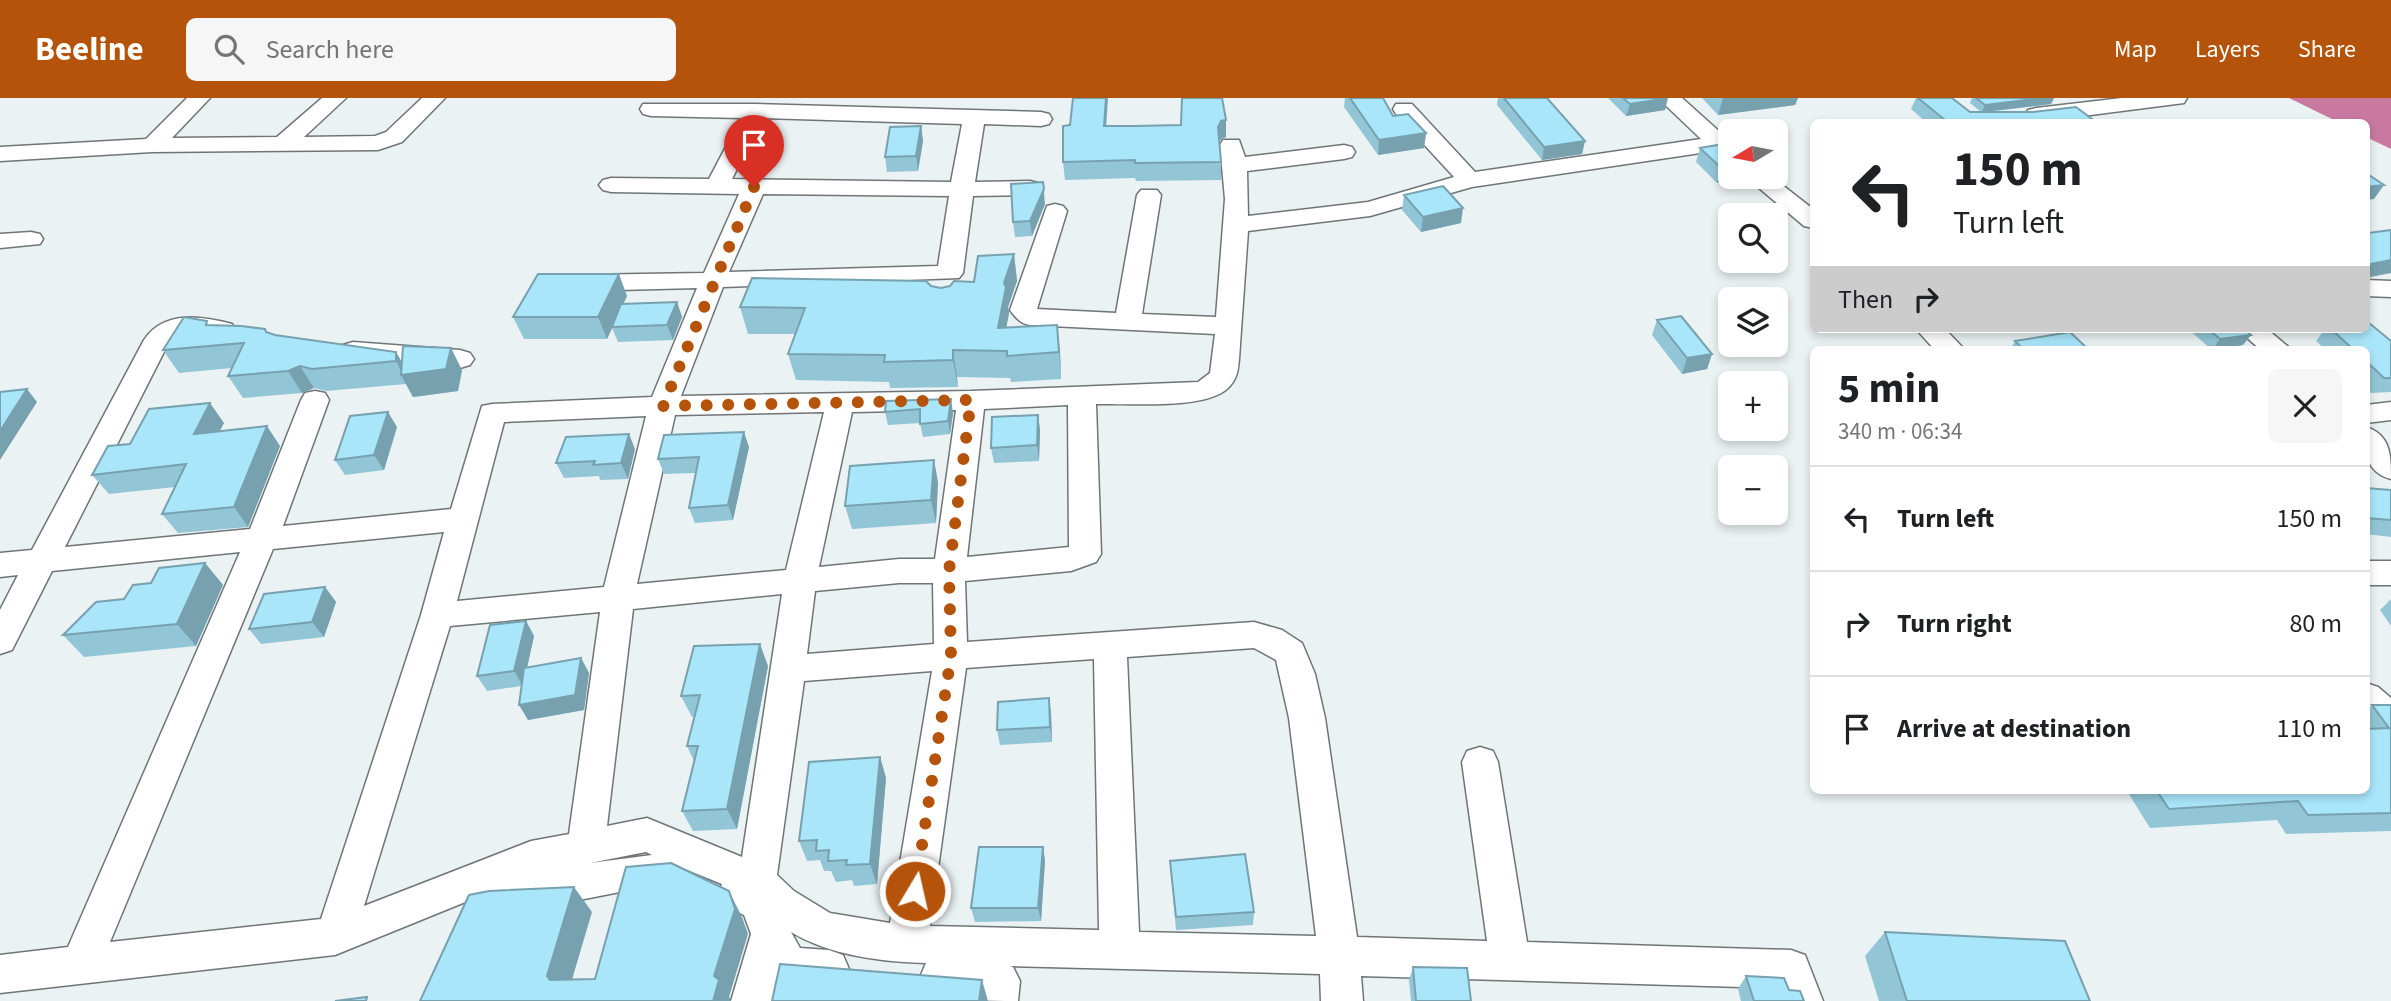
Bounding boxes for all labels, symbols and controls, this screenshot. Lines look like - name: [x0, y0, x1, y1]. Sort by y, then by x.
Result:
- search box: [186, 18, 676, 81]
- text: Beeline: [35, 26, 144, 73]
- icon: search: [210, 30, 248, 68]
- text: Search here: [266, 31, 394, 68]
- text: Map: [2114, 32, 2157, 67]
- text: Layers: [2195, 32, 2260, 67]
- text: Share: [2298, 32, 2356, 67]
- pin: [724, 115, 784, 187]
- north arrow: [1718, 119, 1788, 189]
- map controls: [1718, 119, 1788, 525]
- icon: arrive: [735, 126, 773, 164]
- text: 150 m: [1953, 135, 2082, 205]
- icon: left: [1838, 147, 1929, 238]
- text: Turn left: [1953, 200, 2064, 246]
- button: search: [1718, 203, 1788, 273]
- icon: right: [1907, 280, 1945, 318]
- text: Then: [1838, 281, 1893, 318]
- button: layers: [1718, 287, 1788, 357]
- text: 5 min: [1838, 359, 1940, 419]
- button: close: [2268, 369, 2342, 443]
- button: +: [1718, 371, 1788, 441]
- text: 340 m · 06:34: [1838, 415, 1962, 448]
- button: −: [1718, 455, 1788, 525]
- icon: left: [1838, 500, 1876, 538]
- text: Turn left: [1897, 500, 1994, 537]
- text: 150 m: [2276, 500, 2342, 537]
- icon: right: [1838, 605, 1876, 643]
- text: Turn right: [1897, 605, 2012, 642]
- text: 80 m: [2289, 605, 2342, 642]
- icon: arrive: [1838, 710, 1876, 748]
- text: Arrive at destination: [1897, 710, 2131, 747]
- text: 110 m: [2276, 710, 2342, 747]
- position arrow: [878, 854, 952, 928]

